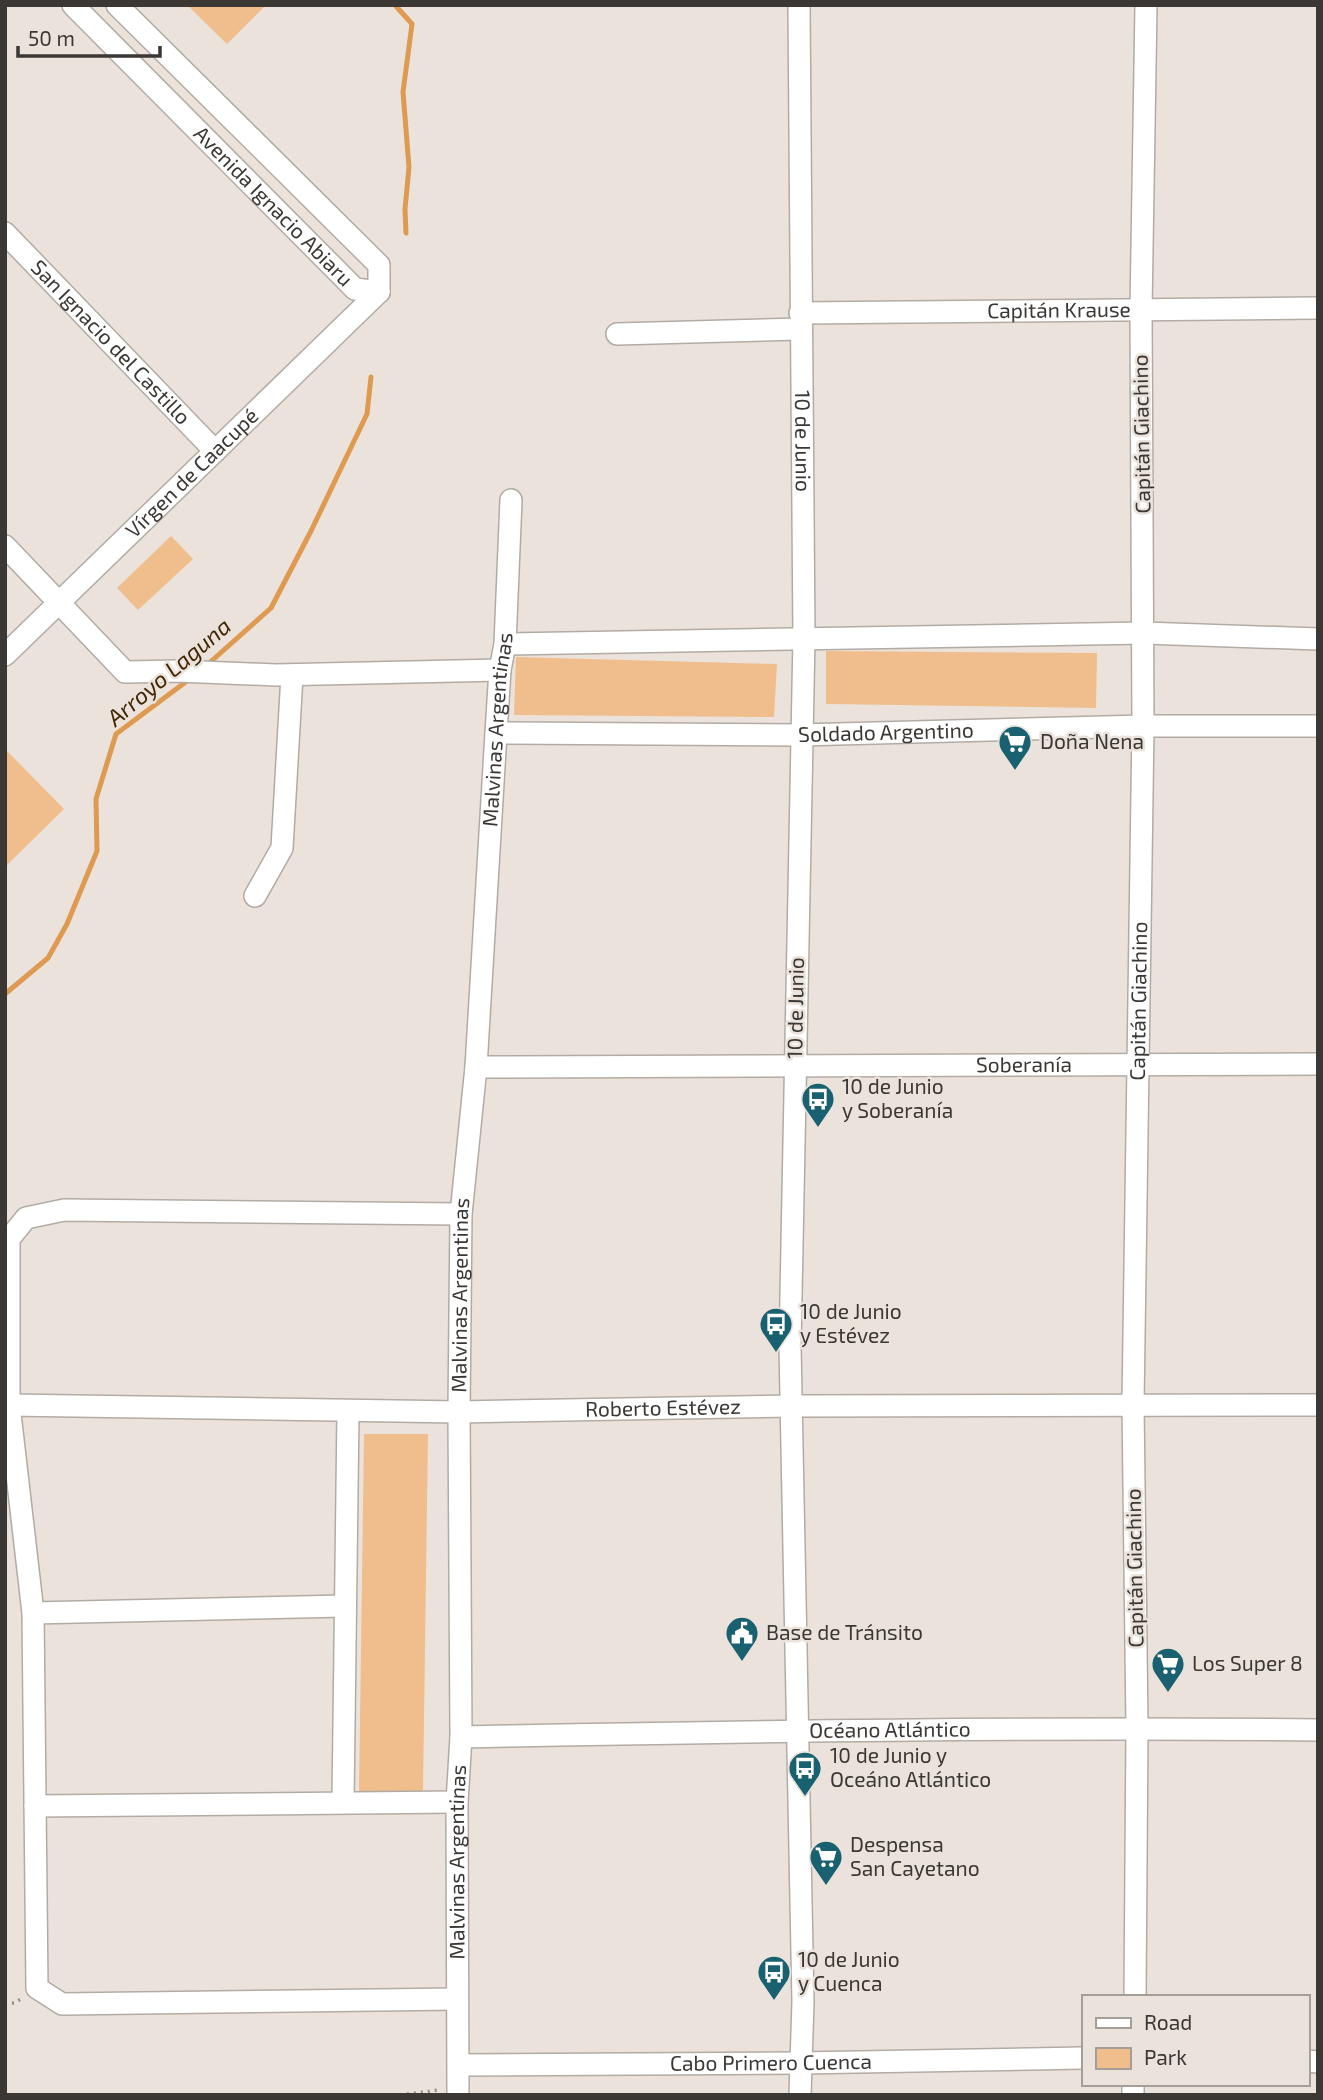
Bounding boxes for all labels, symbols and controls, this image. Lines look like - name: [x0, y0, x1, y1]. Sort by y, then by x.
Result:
- scale bar: [18, 14, 159, 58]
- text: 50 m: [28, 25, 75, 50]
- street label: Avenida Ignacio Abiaru: [189, 120, 359, 291]
- street label: San Ignacio del Castillo: [27, 254, 196, 429]
- street label: Capitán Krause: [987, 296, 1131, 322]
- street label: Capitán Giachino: [1127, 354, 1154, 514]
- street label: 10 de Junio: [791, 390, 817, 492]
- street label: Vírgen de Caacupé: [120, 402, 263, 542]
- water label: Arroyo Laguna: [100, 611, 236, 732]
- street label: Malvinas Argentinas: [476, 632, 516, 827]
- street label: Soldado Argentino: [798, 716, 974, 746]
- supermarket icon: Doña Nena: [996, 723, 1034, 772]
- place label: Doña Nena: [1040, 728, 1144, 753]
- street label: Capitán Giachino: [1124, 921, 1151, 1081]
- street label: 10 de Junio: [781, 957, 808, 1059]
- street label: Soberanía: [976, 1051, 1072, 1076]
- place label: 10 de Junio y Soberanía: [842, 1073, 953, 1122]
- bus stop icon: 10 de Junio y Soberanía: [799, 1080, 837, 1129]
- street label: Malvinas Argentinas: [445, 1196, 474, 1393]
- place label: 10 de Junio y Estévez: [800, 1298, 902, 1347]
- bus stop icon: 10 de Junio y Estévez: [757, 1305, 795, 1354]
- street label: Roberto Estévez: [585, 1393, 741, 1421]
- street label: Capitán Giachino: [1120, 1488, 1147, 1648]
- public building icon: Base de Tránsito: [723, 1614, 761, 1663]
- place label: Base de Tránsito: [766, 1619, 923, 1644]
- supermarket icon: Los Super 8: [1149, 1645, 1187, 1694]
- place label: Los Super 8: [1192, 1650, 1303, 1675]
- street label: Océano Atlántico: [809, 1715, 971, 1742]
- place label: 10 de Junio y Oceáno Atlántico: [830, 1742, 991, 1791]
- bus stop icon: 10 de Junio y Oceáno Atlántico: [786, 1749, 824, 1798]
- street label: Malvinas Argentinas: [443, 1764, 470, 1959]
- place label: Despensa San Cayetano: [850, 1831, 980, 1880]
- supermarket icon: Despensa San Cayetano: [807, 1838, 845, 1887]
- place label: 10 de Junio y Cuenca: [798, 1946, 900, 1995]
- bus stop icon: 10 de Junio y Cuenca: [755, 1953, 793, 2002]
- legend: [1082, 1995, 1309, 2086]
- text: Road: [1144, 2009, 1192, 2034]
- text: Park: [1144, 2044, 1187, 2069]
- street label: Cabo Primero Cuenca: [670, 2048, 872, 2075]

